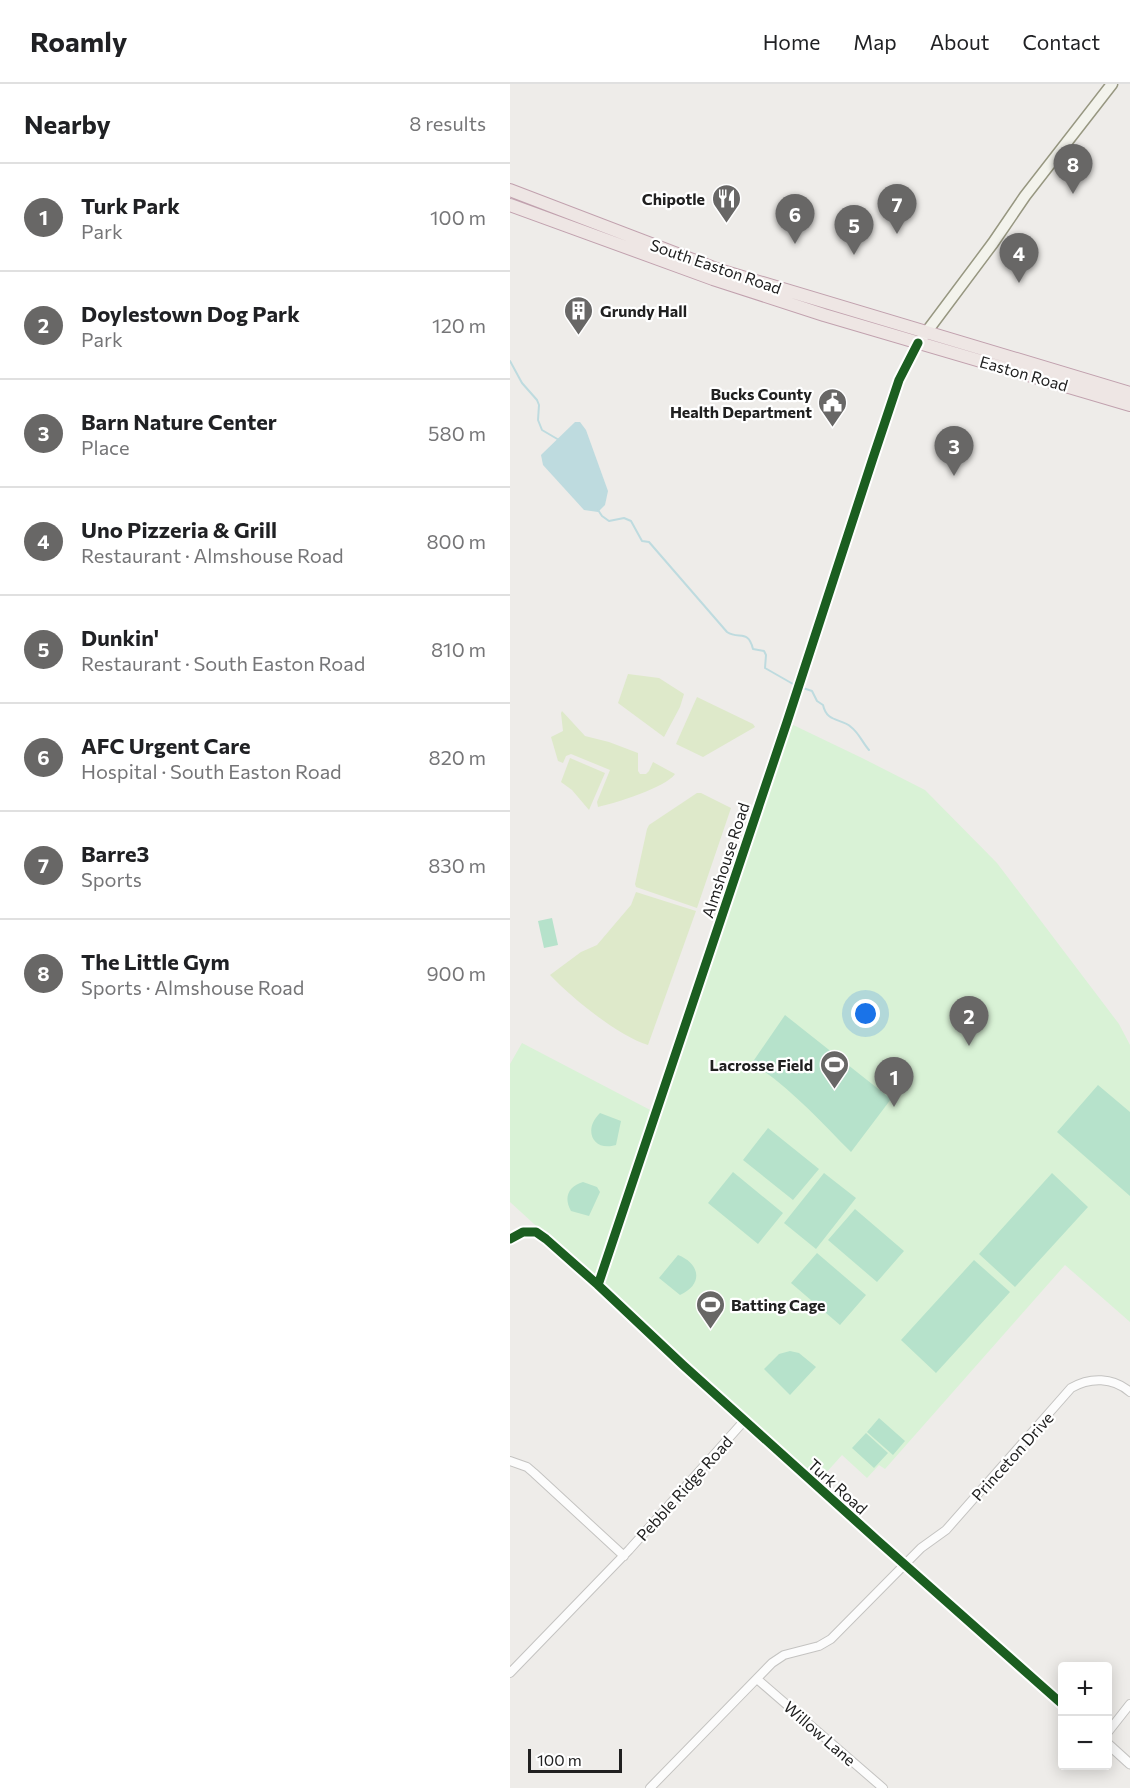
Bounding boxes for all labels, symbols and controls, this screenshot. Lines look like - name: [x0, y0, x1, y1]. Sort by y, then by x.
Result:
- text: Roamly: [30, 24, 127, 58]
- text: Home: [763, 29, 820, 54]
- text: Map: [853, 29, 897, 54]
- text: About: [930, 29, 989, 54]
- text: Contact: [1022, 29, 1100, 54]
- text: Nearby: [24, 108, 111, 139]
- text: 8 results: [409, 111, 486, 135]
- pin: 8: [1054, 144, 1092, 194]
- restaurant icon: Chipotle: [710, 182, 742, 224]
- pin: 7: [878, 184, 916, 234]
- place label: Chipotle: [642, 189, 705, 208]
- text: Turk Park: [81, 192, 180, 219]
- pin: 6: [776, 194, 814, 244]
- text: 1: [39, 205, 48, 229]
- text: 100 m: [430, 205, 486, 229]
- pin: 5: [834, 206, 874, 255]
- text: Park: [81, 219, 123, 243]
- pin: 4: [1000, 234, 1038, 283]
- street label: South Easton Road: [648, 235, 784, 297]
- building icon: Grundy Hall: [563, 294, 595, 336]
- text: Doylestown Dog Park: [81, 300, 300, 327]
- place label: Grundy Hall: [600, 301, 687, 320]
- text: 2: [38, 313, 49, 337]
- text: 120 m: [432, 313, 486, 337]
- text: Park: [81, 327, 123, 351]
- street label: Easton Road: [978, 351, 1070, 395]
- place label: Bucks County Health Department: [670, 384, 812, 421]
- public building icon: Bucks County Health Department: [817, 386, 849, 428]
- text: Barn Nature Center: [81, 408, 277, 435]
- text: 3: [38, 421, 49, 445]
- text: 580 m: [428, 421, 486, 445]
- pin: 3: [934, 426, 974, 476]
- text: Place: [81, 435, 130, 459]
- text: Uno Pizzeria & Grill: [81, 516, 277, 543]
- text: 4: [37, 529, 50, 553]
- text: 800 m: [426, 529, 486, 553]
- text: Restaurant · Almshouse Road: [81, 543, 344, 567]
- text: Dunkin': [81, 624, 159, 651]
- text: 5: [38, 637, 49, 661]
- text: 810 m: [431, 637, 486, 661]
- text: Restaurant · South Easton Road: [81, 651, 365, 675]
- text: AFC Urgent Care: [81, 732, 251, 759]
- text: 6: [37, 745, 50, 769]
- text: 820 m: [429, 745, 486, 769]
- text: Hospital · South Easton Road: [81, 759, 342, 783]
- street label: Almshouse Road: [697, 800, 753, 920]
- text: Barre3: [81, 840, 149, 867]
- text: 7: [38, 853, 49, 877]
- text: 830 m: [428, 853, 486, 877]
- text: Sports: [81, 867, 142, 891]
- text: The Little Gym: [81, 948, 230, 975]
- text: 8: [37, 961, 50, 985]
- text: 900 m: [426, 961, 486, 985]
- text: Sports · Almshouse Road: [81, 975, 304, 999]
- pin: 2: [950, 996, 988, 1046]
- your location: [851, 999, 880, 1028]
- sports icon: Lacrosse Field: [818, 1048, 850, 1090]
- place label: Lacrosse Field: [710, 1055, 813, 1074]
- pin: 1: [874, 1058, 914, 1107]
- sports icon: Batting Cage: [694, 1288, 726, 1330]
- place label: Batting Cage: [731, 1295, 826, 1314]
- street label: Princeton Drive: [967, 1408, 1057, 1504]
- street label: Pebble Ridge Road: [632, 1432, 736, 1544]
- street label: Turk Road: [804, 1454, 872, 1518]
- map controls: [1058, 1662, 1112, 1770]
- button: +: [1058, 1662, 1112, 1716]
- street label: Willow Lane: [780, 1697, 860, 1769]
- button: −: [1058, 1716, 1112, 1770]
- scale bar: [528, 1746, 622, 1774]
- text: 100 m: [537, 1750, 582, 1769]

